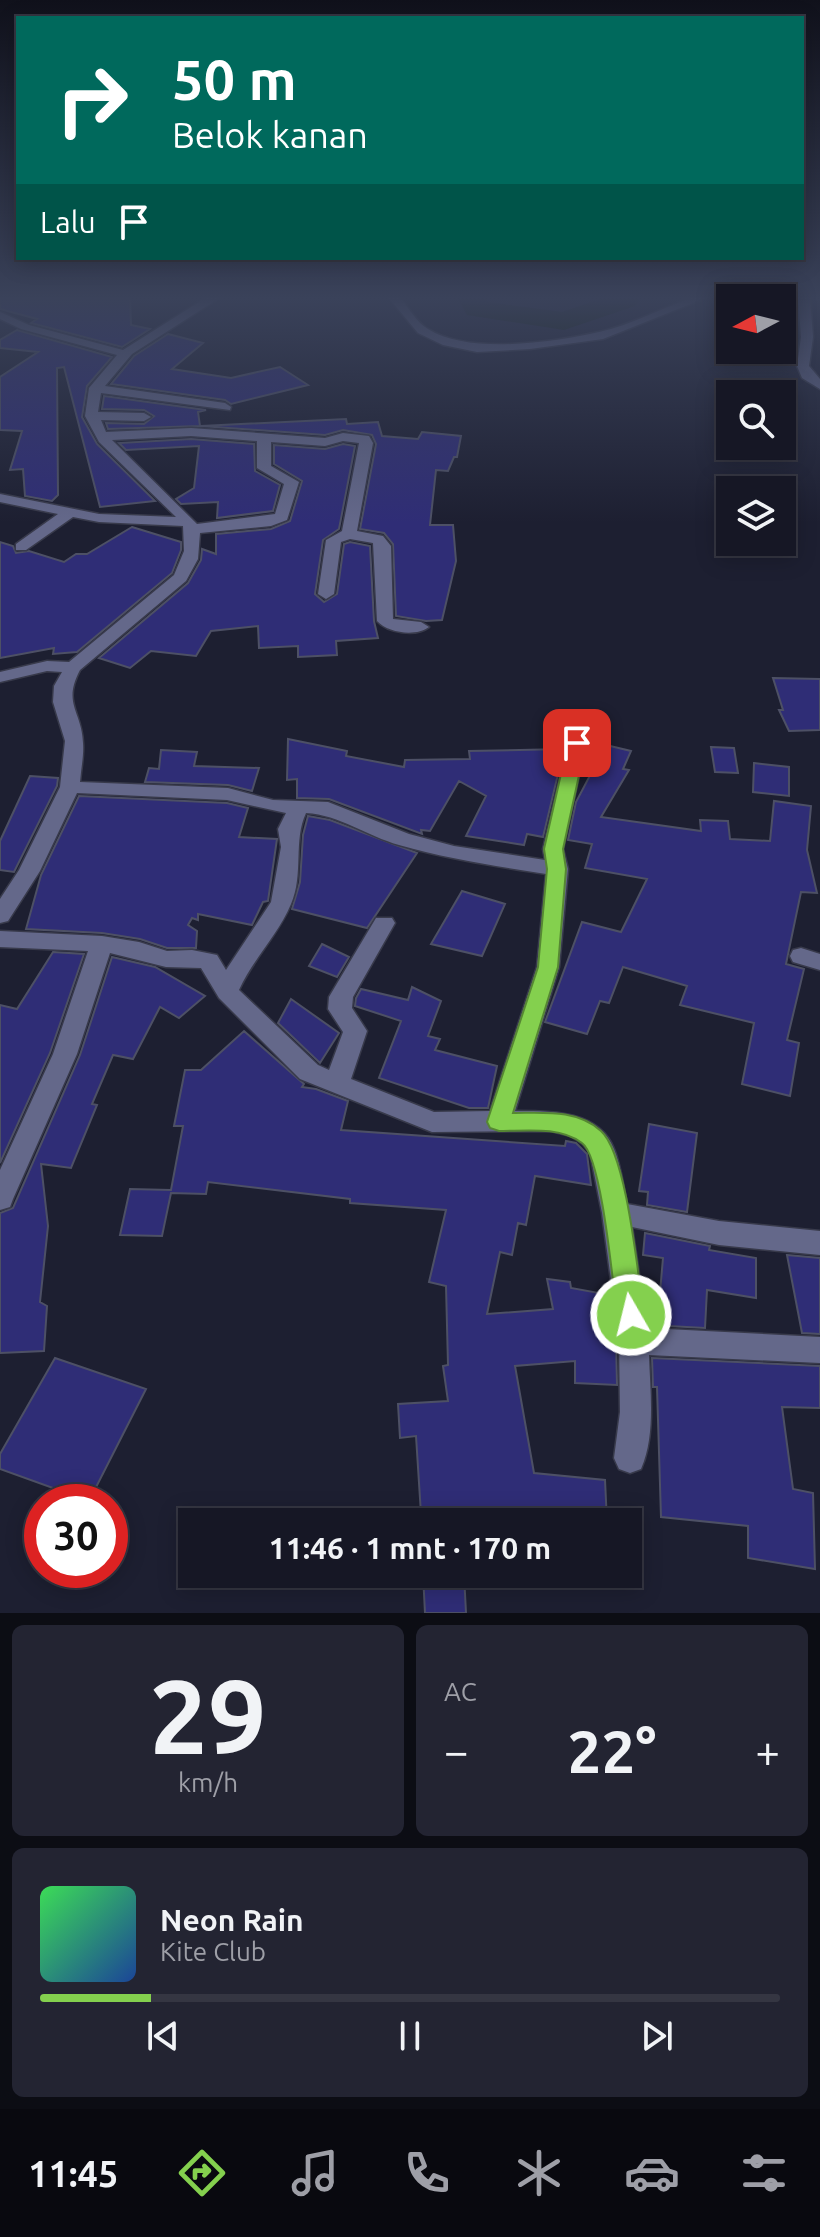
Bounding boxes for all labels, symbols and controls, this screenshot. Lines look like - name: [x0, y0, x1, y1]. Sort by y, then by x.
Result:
- icon: right: [40, 48, 144, 152]
- text: 50 m: [172, 48, 297, 111]
- text: Belok kanan: [172, 114, 368, 155]
- icon: arrive: [112, 200, 156, 244]
- text: Lalu: [40, 205, 96, 239]
- north arrow: [716, 284, 796, 364]
- map controls: [716, 284, 796, 556]
- button: search: [716, 380, 796, 460]
- button: layers: [716, 476, 796, 556]
- pin: [543, 709, 611, 777]
- icon: arrive: [555, 721, 599, 765]
- position arrow: [589, 1273, 673, 1357]
- speed limit sign: 30: [24, 1484, 128, 1588]
- text: 11:46 · 1 mnt · 170 m: [269, 1531, 551, 1565]
- text: 29: [149, 1657, 267, 1774]
- text: AC: [444, 1677, 477, 1706]
- text: 22°: [568, 1717, 656, 1784]
- text: −: [444, 1726, 469, 1775]
- text: +: [755, 1726, 780, 1775]
- text: km/h: [178, 1768, 238, 1797]
- text: Neon Rain: [160, 1903, 304, 1937]
- text: Kite Club: [160, 1937, 266, 1966]
- icon: previous: [141, 2014, 185, 2058]
- icon: pause: [388, 2014, 432, 2058]
- icon: next: [635, 2014, 679, 2058]
- icon: directions: [174, 2145, 230, 2201]
- icon: music: [287, 2145, 343, 2201]
- icon: phone: [399, 2145, 455, 2201]
- icon: climate: [511, 2145, 567, 2201]
- icon: car: [624, 2145, 680, 2201]
- icon: filters: [736, 2145, 792, 2201]
- text: 11:45: [28, 2153, 118, 2194]

